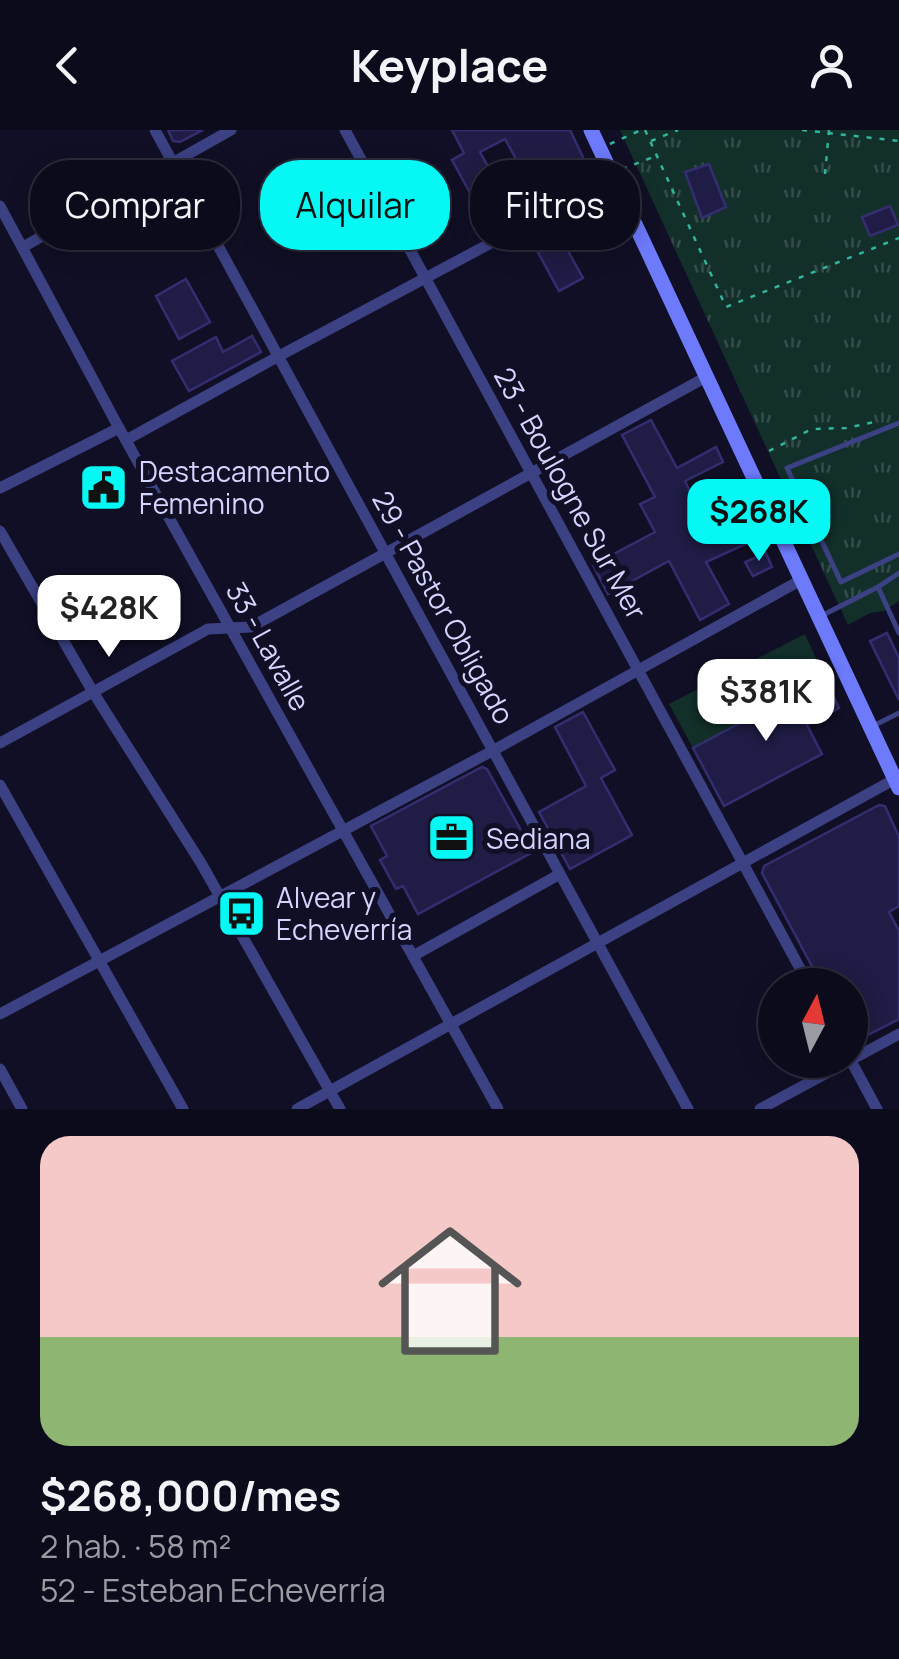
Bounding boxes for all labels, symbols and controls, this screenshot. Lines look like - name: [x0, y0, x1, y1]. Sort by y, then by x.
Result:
- text: Keyplace: [351, 34, 548, 96]
- icon: back: [40, 38, 95, 93]
- icon: person: [804, 38, 859, 93]
- chip: Comprar: [30, 160, 240, 250]
- chip: Alquilar: [260, 160, 450, 250]
- chip: Filtros: [470, 160, 640, 250]
- street label: 23 - Boulogne Sur Mer: [486, 360, 656, 626]
- place label: Destacamento Femenino: [139, 452, 330, 522]
- public building icon: Destacamento Femenino: [78, 461, 130, 513]
- pin: $268K: [689, 479, 829, 564]
- street label: 29 - Pastor Obligado: [364, 484, 524, 730]
- text: $268K: [709, 489, 809, 533]
- pin: $428K: [39, 575, 179, 660]
- street label: 33 - Lavalle: [218, 575, 320, 717]
- text: $428K: [60, 585, 158, 629]
- pin: $381K: [696, 659, 836, 744]
- text: $381K: [719, 669, 813, 713]
- office icon: Sediana: [425, 812, 477, 864]
- place label: Sediana: [486, 819, 591, 857]
- place label: Alvear y Echeverría: [276, 878, 412, 948]
- bus stop icon: Alvear y Echeverría: [215, 887, 267, 939]
- north arrow: [758, 968, 868, 1078]
- map controls: [758, 968, 868, 1078]
- icon: home: [360, 1201, 540, 1381]
- text: $268,000/mes: [40, 1466, 341, 1524]
- text: 2 hab. · 58 m²: [40, 1524, 231, 1568]
- text: 52 - Esteban Echeverría: [40, 1568, 386, 1612]

